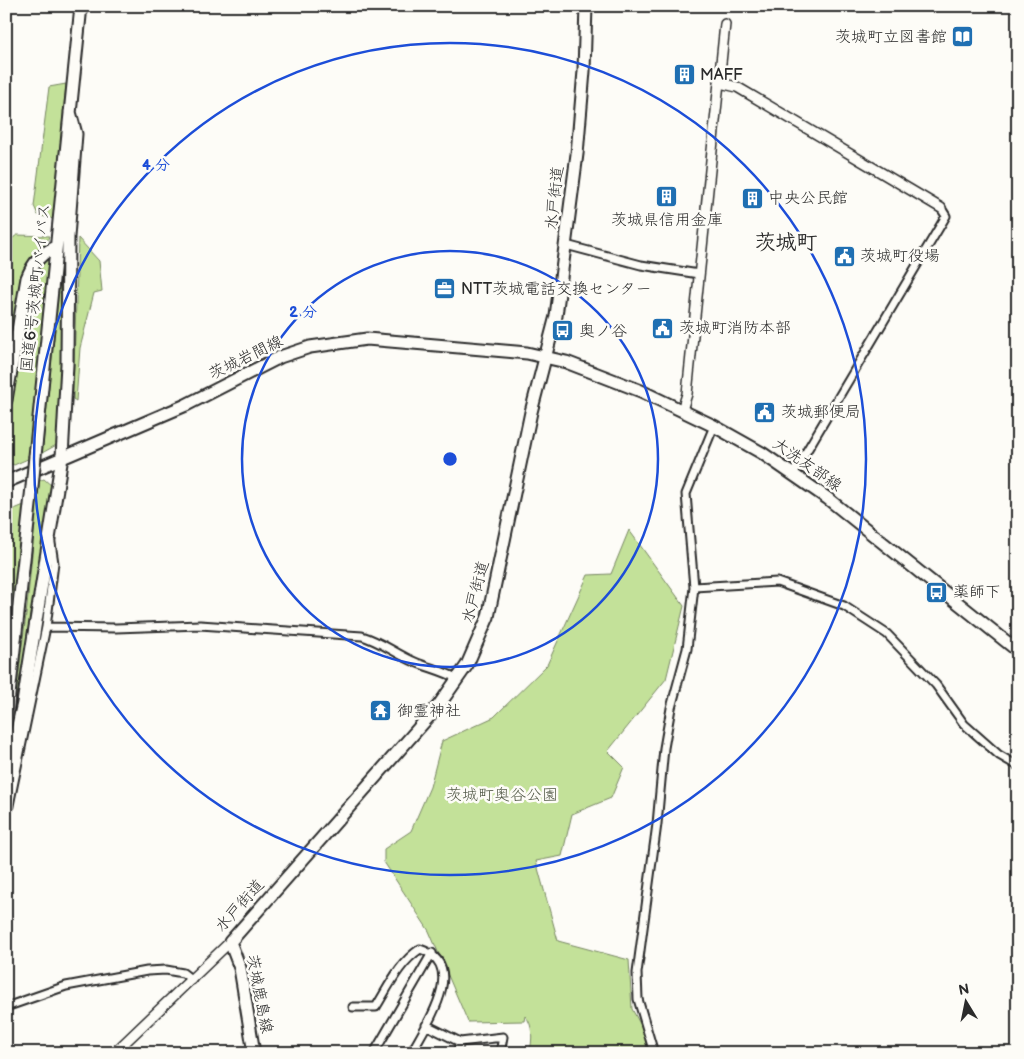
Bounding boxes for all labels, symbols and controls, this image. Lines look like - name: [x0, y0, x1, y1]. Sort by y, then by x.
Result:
- library icon: 茨城町立図書館: [951, 25, 975, 49]
- place label: 茨城町立図書館: [835, 28, 947, 47]
- building icon: MAFF: [672, 63, 696, 87]
- place label: MAFF: [700, 66, 743, 85]
- text: 4 分: [142, 156, 170, 175]
- street label: 水戸街道: [542, 165, 568, 231]
- building icon: 茨城県信用金庫: [655, 184, 679, 208]
- building icon: 中央公民館: [740, 186, 764, 210]
- place label: 中央公民館: [768, 189, 848, 208]
- street label: 国道6号茨城町バイパス: [18, 203, 54, 373]
- place label: 茨城県信用金庫: [611, 211, 723, 230]
- district label: 茨城町: [755, 230, 818, 255]
- public building icon: 茨城町役場: [832, 244, 856, 268]
- place label: 茨城町役場: [860, 247, 940, 266]
- office icon: NTT茨城電話交換センター: [433, 277, 457, 301]
- place label: NTT茨城電話交換センター: [461, 280, 652, 299]
- text: 2 分: [289, 303, 317, 322]
- public building icon: 茨城町消防本部: [651, 316, 675, 340]
- bus stop icon: 奥ノ谷: [551, 319, 575, 343]
- place label: 茨城町消防本部: [679, 319, 791, 338]
- place label: 奥ノ谷: [579, 322, 627, 341]
- street label: 茨城岩間線: [206, 332, 286, 384]
- public building icon: 茨城郵便局: [753, 400, 777, 424]
- place label: 茨城郵便局: [781, 403, 861, 422]
- street label: 大洗友部線: [769, 434, 845, 496]
- centre of rings: [441, 450, 459, 468]
- street label: 水戸街道: [459, 559, 493, 625]
- bus stop icon: 薬師下: [925, 580, 949, 604]
- place label: 薬師下: [953, 583, 1001, 602]
- temple icon: 御霊神社: [369, 699, 393, 723]
- place label: 御霊神社: [397, 702, 461, 721]
- park label: 茨城町奥谷公園: [446, 786, 558, 805]
- street label: 水戸街道: [212, 876, 268, 936]
- street label: 茨城鹿島線: [242, 953, 276, 1035]
- north arrow: [942, 976, 992, 1026]
- text: N: [957, 980, 970, 999]

